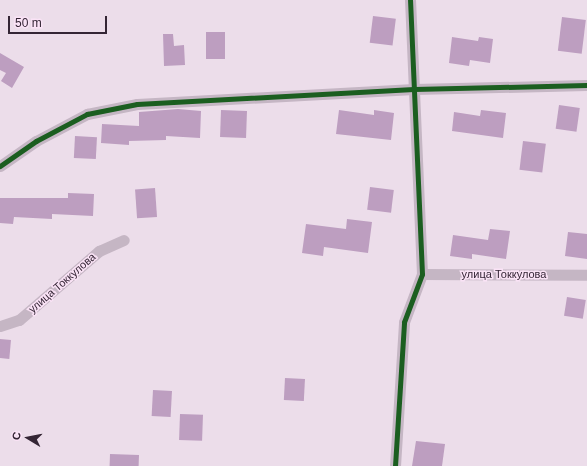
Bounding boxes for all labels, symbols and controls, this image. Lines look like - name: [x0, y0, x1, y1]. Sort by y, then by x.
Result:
- scale bar: [10, 8, 109, 34]
- text: 50 m: [15, 16, 42, 30]
- street label: улица Токкулова: [26, 250, 98, 316]
- street label: улица Токкулова: [462, 267, 546, 281]
- north arrow: [8, 418, 48, 458]
- text: С: [10, 431, 23, 441]

